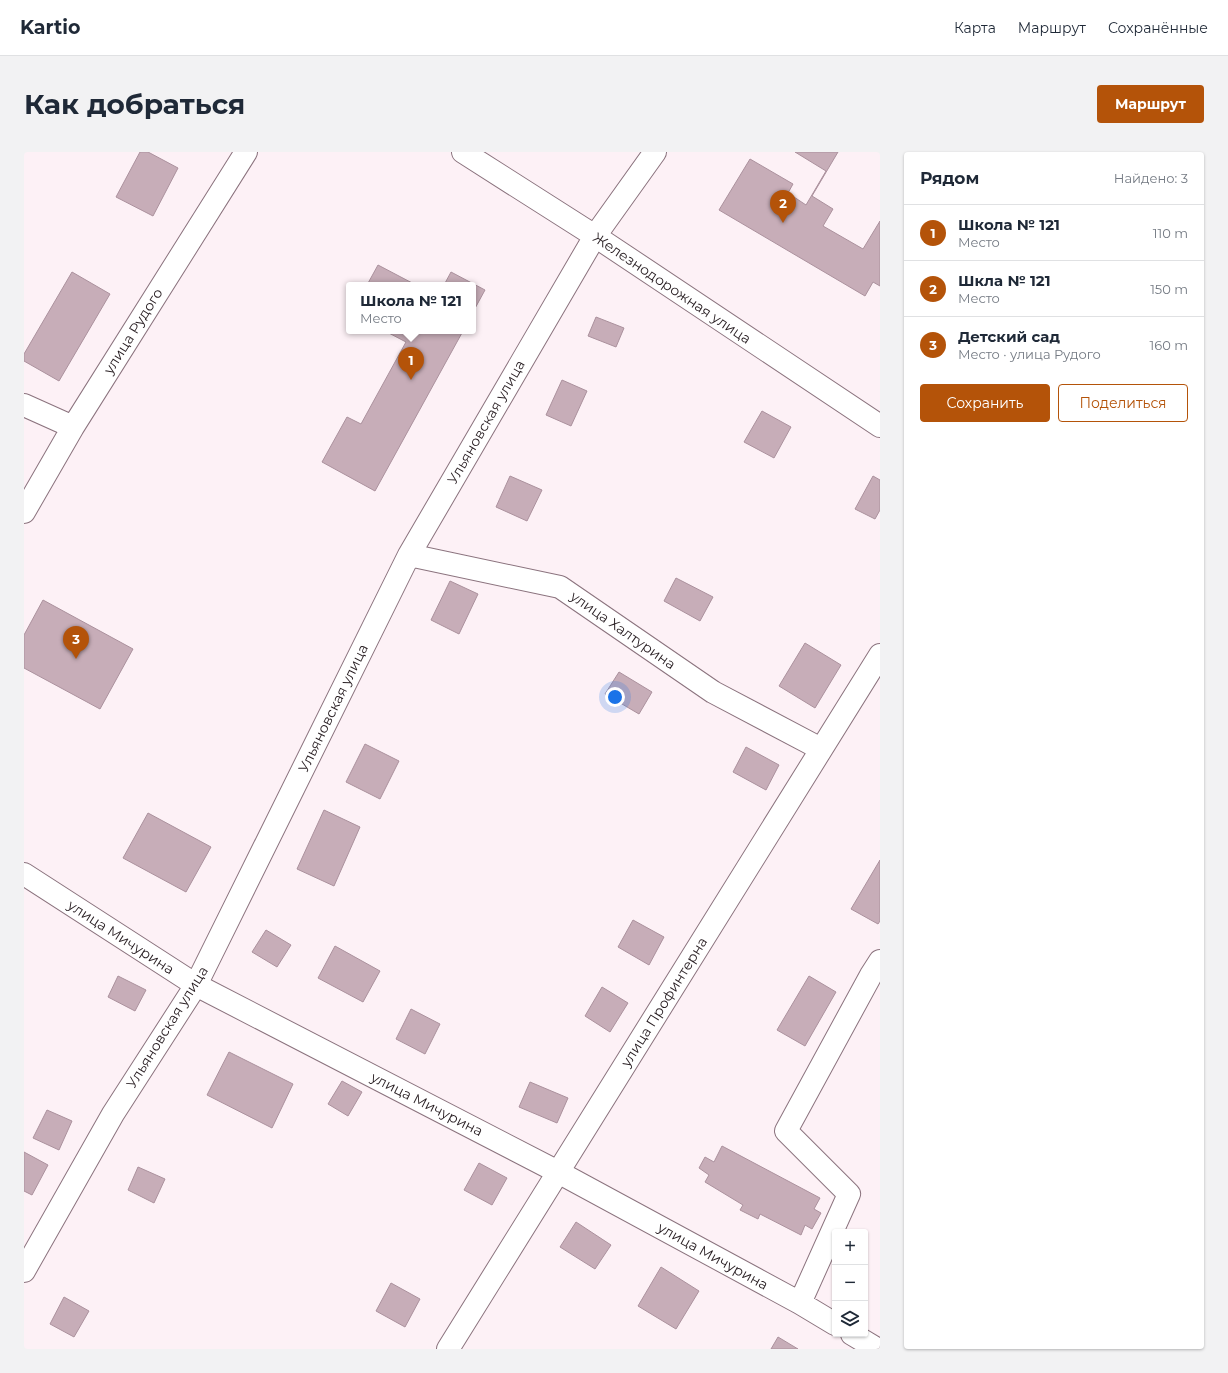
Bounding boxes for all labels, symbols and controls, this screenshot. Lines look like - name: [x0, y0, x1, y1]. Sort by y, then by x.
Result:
- text: Kartio: [20, 16, 80, 39]
- text: Карта: [954, 19, 996, 37]
- text: Маршрут: [1018, 19, 1086, 37]
- text: Сохранённые: [1108, 19, 1208, 37]
- button: Маршрут: [1097, 85, 1204, 123]
- text: Как добраться: [24, 87, 245, 121]
- text: Рядом: [920, 168, 979, 188]
- text: Найдено: 3: [1114, 170, 1188, 186]
- pin: 2: [770, 190, 796, 223]
- text: Школа № 121: [958, 215, 1060, 234]
- text: 1: [930, 225, 936, 241]
- text: 110 m: [1153, 225, 1188, 241]
- street label: Железнодорожная улица: [590, 228, 754, 348]
- text: Место: [958, 234, 1000, 250]
- text: Шкла № 121: [958, 271, 1051, 290]
- text: 2: [929, 281, 937, 297]
- text: 150 m: [1150, 281, 1188, 297]
- popup: [346, 282, 476, 334]
- street label: улица Рудого: [99, 285, 167, 378]
- text: Место: [958, 290, 1000, 306]
- text: Школа № 121: [360, 291, 462, 310]
- text: Место: [360, 310, 402, 326]
- text: Детский сад: [958, 327, 1060, 346]
- text: 3: [929, 337, 937, 353]
- text: 160 m: [1150, 337, 1188, 353]
- text: Место · улица Рудого: [958, 346, 1101, 362]
- pin: 1: [398, 347, 424, 380]
- street label: Ульяновская улица: [443, 357, 529, 487]
- button: Сохранить: [920, 384, 1050, 422]
- button: Поделиться: [1058, 384, 1188, 422]
- street label: улица Халтурина: [566, 586, 679, 673]
- pin: 3: [63, 626, 89, 659]
- street label: Ульяновская улица: [294, 641, 372, 775]
- your location: [605, 687, 625, 707]
- street label: улица Мичурина: [63, 895, 178, 978]
- street label: улица Профинтерна: [616, 934, 711, 1071]
- street label: Ульяновская улица: [122, 963, 212, 1091]
- street label: улица Мичурина: [367, 1067, 486, 1140]
- street label: улица Мичурина: [654, 1218, 771, 1294]
- map controls: [832, 1229, 868, 1337]
- button: +: [832, 1229, 868, 1265]
- button: −: [832, 1265, 868, 1301]
- button: layers: [832, 1301, 868, 1337]

